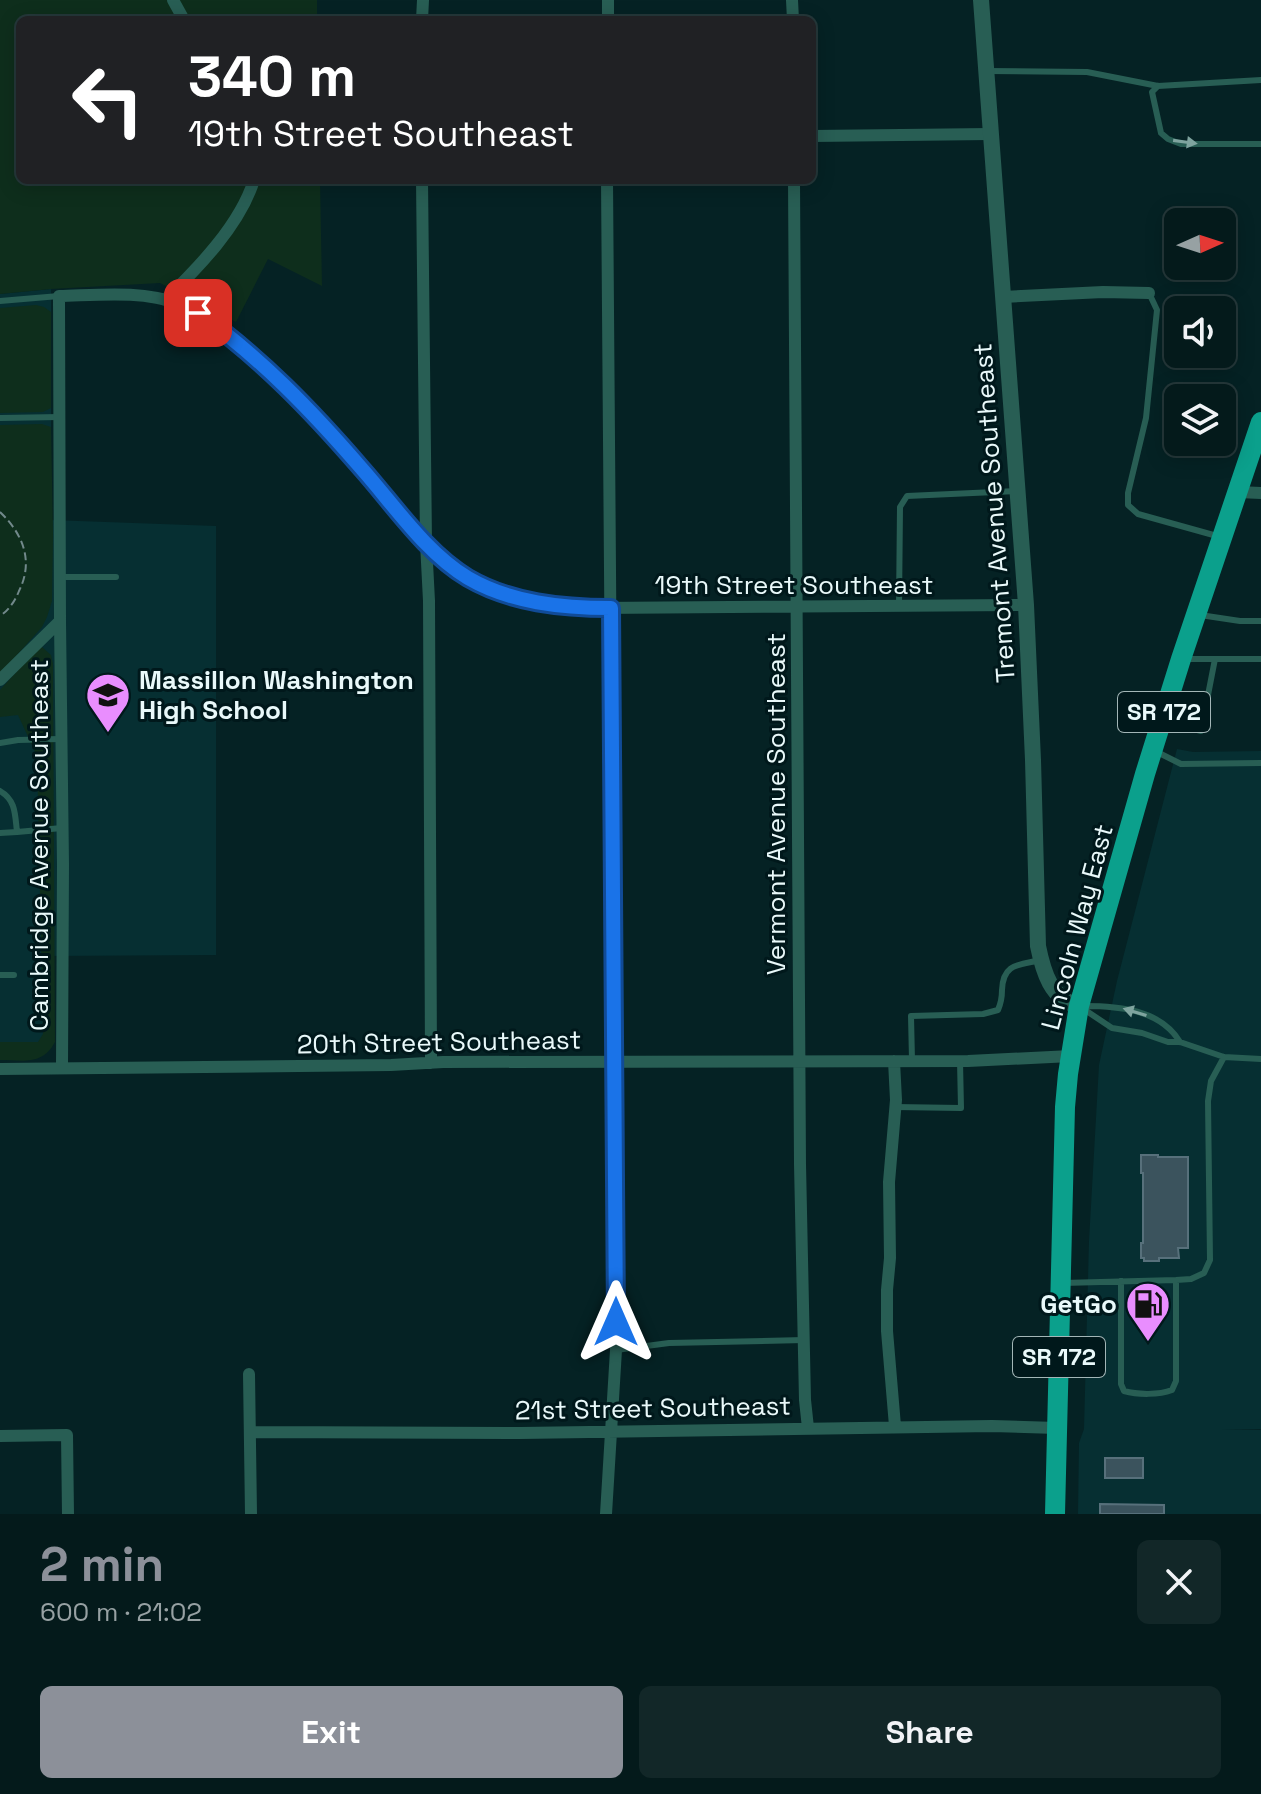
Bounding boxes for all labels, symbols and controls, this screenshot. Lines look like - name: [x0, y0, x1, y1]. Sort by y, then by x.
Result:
- text: 340 m: [188, 41, 356, 112]
- icon: left: [56, 48, 160, 152]
- text: 19th Street Southeast: [188, 111, 574, 157]
- one-way arrow: [1172, 136, 1197, 149]
- north arrow: [1164, 208, 1236, 280]
- map controls: [1164, 208, 1236, 456]
- pin: [164, 279, 232, 347]
- icon: arrive: [176, 291, 220, 335]
- button: sound: [1164, 296, 1236, 368]
- street label: Tremont Avenue Southeast: [965, 342, 1023, 684]
- button: layers: [1164, 384, 1236, 456]
- street label: 19th Street Southeast: [655, 568, 933, 602]
- street label: Vermont Avenue Southeast: [759, 633, 793, 975]
- street label: Cambridge Avenue Southeast: [22, 659, 56, 1031]
- place label: Massillon Washington High School: [139, 663, 414, 727]
- school or university icon: Massillon Washington High School: [84, 671, 132, 734]
- road number: SR 172: [1118, 692, 1210, 732]
- street label: Lincoln Way East: [1033, 820, 1121, 1034]
- one-way arrow: [1122, 1005, 1146, 1018]
- street label: 20th Street Southeast: [296, 1023, 582, 1061]
- position arrow: [574, 1280, 658, 1364]
- fuel station icon: GetGo: [1124, 1280, 1172, 1343]
- place label: GetGo: [1040, 1287, 1117, 1321]
- road number: SR 172: [1013, 1337, 1105, 1377]
- street label: 21st Street Southeast: [515, 1389, 791, 1427]
- text: 2 min: [40, 1534, 164, 1595]
- button: close: [1137, 1540, 1221, 1624]
- text: 600 m · 21:02: [40, 1595, 202, 1629]
- button: Exit: [40, 1686, 623, 1778]
- button: Share: [639, 1686, 1221, 1778]

